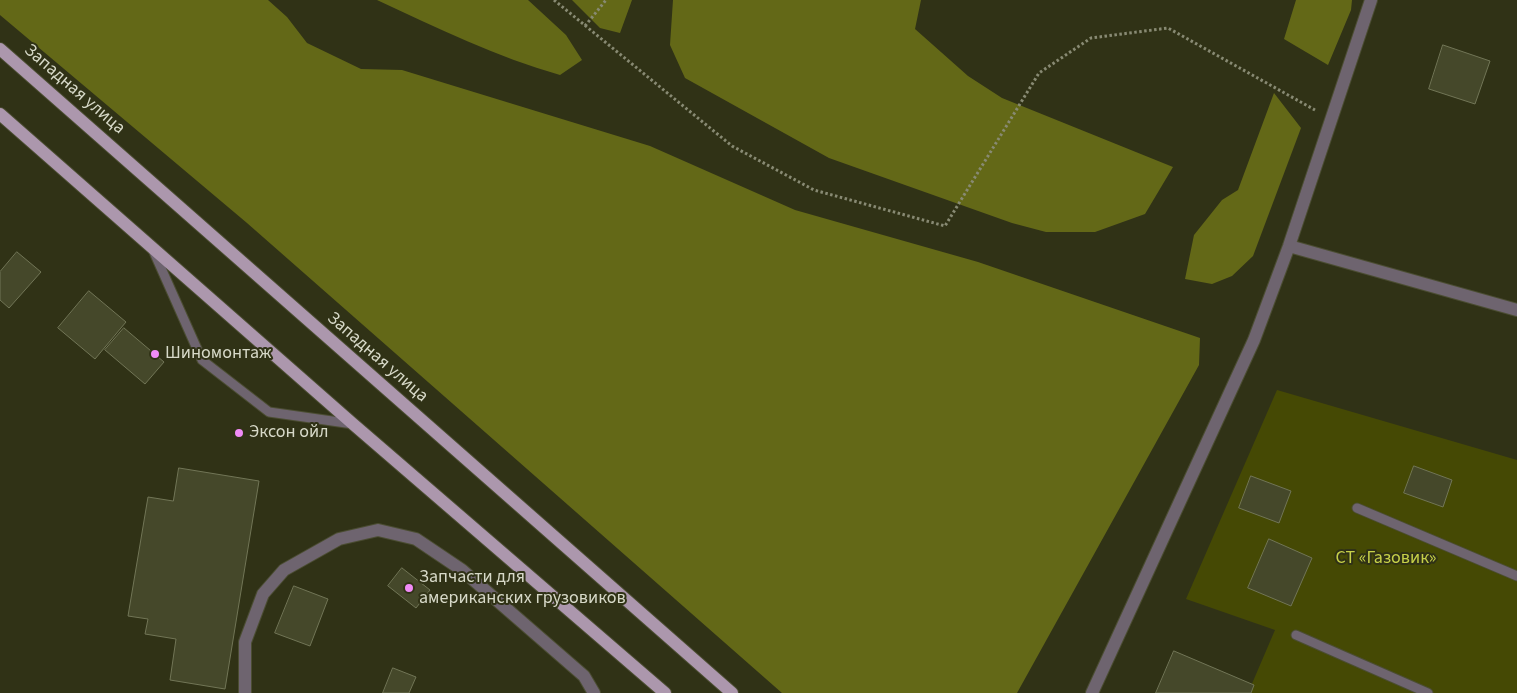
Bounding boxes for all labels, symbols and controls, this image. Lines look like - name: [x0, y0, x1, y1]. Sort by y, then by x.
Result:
- street label: Западная улица: [19, 40, 129, 140]
- street label: Западная улица: [322, 308, 432, 408]
- place label: Шиномонтаж: [165, 343, 271, 365]
- marker: Шиномонтаж: [149, 348, 161, 360]
- place label: Эксон ойл: [249, 422, 329, 444]
- marker: Эксон ойл: [233, 427, 245, 439]
- park label: СТ «Газовик»: [1336, 548, 1436, 570]
- place label: Запчасти для американских грузовиков: [419, 567, 626, 610]
- marker: Запчасти для американских грузовиков: [403, 582, 415, 594]

